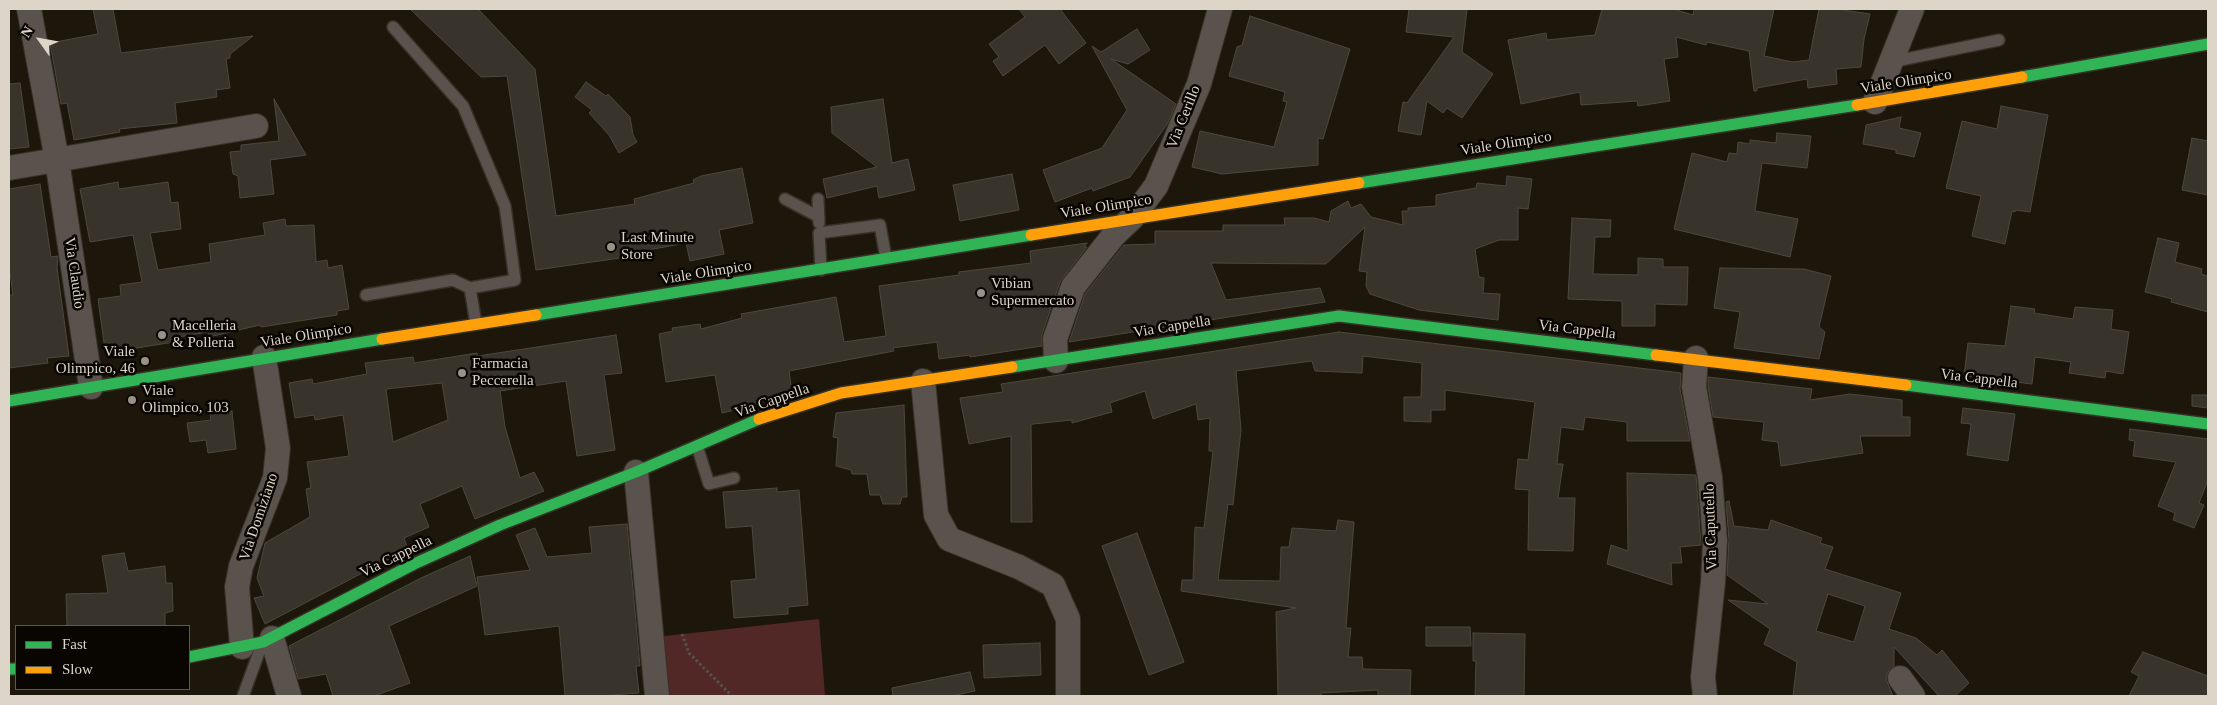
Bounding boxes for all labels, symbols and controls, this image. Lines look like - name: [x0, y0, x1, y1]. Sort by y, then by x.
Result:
- north arrow: [15, 15, 65, 65]
- text: N: [18, 24, 36, 40]
- street label: Viale Olimpico: [1859, 66, 1953, 98]
- street label: Via Cerillo: [1163, 83, 1205, 151]
- street label: Viale Olimpico: [1459, 128, 1553, 160]
- street label: Viale Olimpico: [1059, 191, 1153, 223]
- place label: Last Minute Store: [621, 229, 694, 264]
- street label: Via Claudio: [60, 236, 88, 310]
- marker: Last Minute Store: [605, 241, 617, 253]
- street label: Viale Olimpico: [659, 257, 753, 289]
- place label: Vibian Supermercato: [991, 275, 1074, 310]
- marker: Vibian Supermercato: [975, 287, 987, 299]
- street label: Via Cappella: [1132, 312, 1212, 342]
- street label: Via Cappella: [1537, 316, 1617, 344]
- place label: Macelleria & Polleria: [172, 317, 236, 352]
- street label: Viale Olimpico: [259, 320, 353, 352]
- marker: Macelleria & Polleria: [156, 329, 168, 341]
- place label: Viale Olimpico, 46: [56, 343, 135, 378]
- marker: Viale Olimpico, 46: [139, 355, 151, 367]
- place label: Farmacia Peccerella: [472, 355, 534, 390]
- street label: Via Cappella: [1939, 365, 2019, 393]
- marker: Farmacia Peccerella: [456, 367, 468, 379]
- street label: Via Cappella: [732, 380, 812, 422]
- place label: Viale Olimpico, 103: [142, 382, 229, 417]
- marker: Viale Olimpico, 103: [126, 394, 138, 406]
- street label: Via Domiziano: [236, 471, 282, 563]
- street label: Via Caputtello: [1700, 483, 1722, 571]
- street label: Via Cappella: [357, 532, 435, 582]
- legend: [15, 625, 190, 690]
- text: Fast: [62, 636, 87, 652]
- text: Slow: [62, 661, 93, 677]

